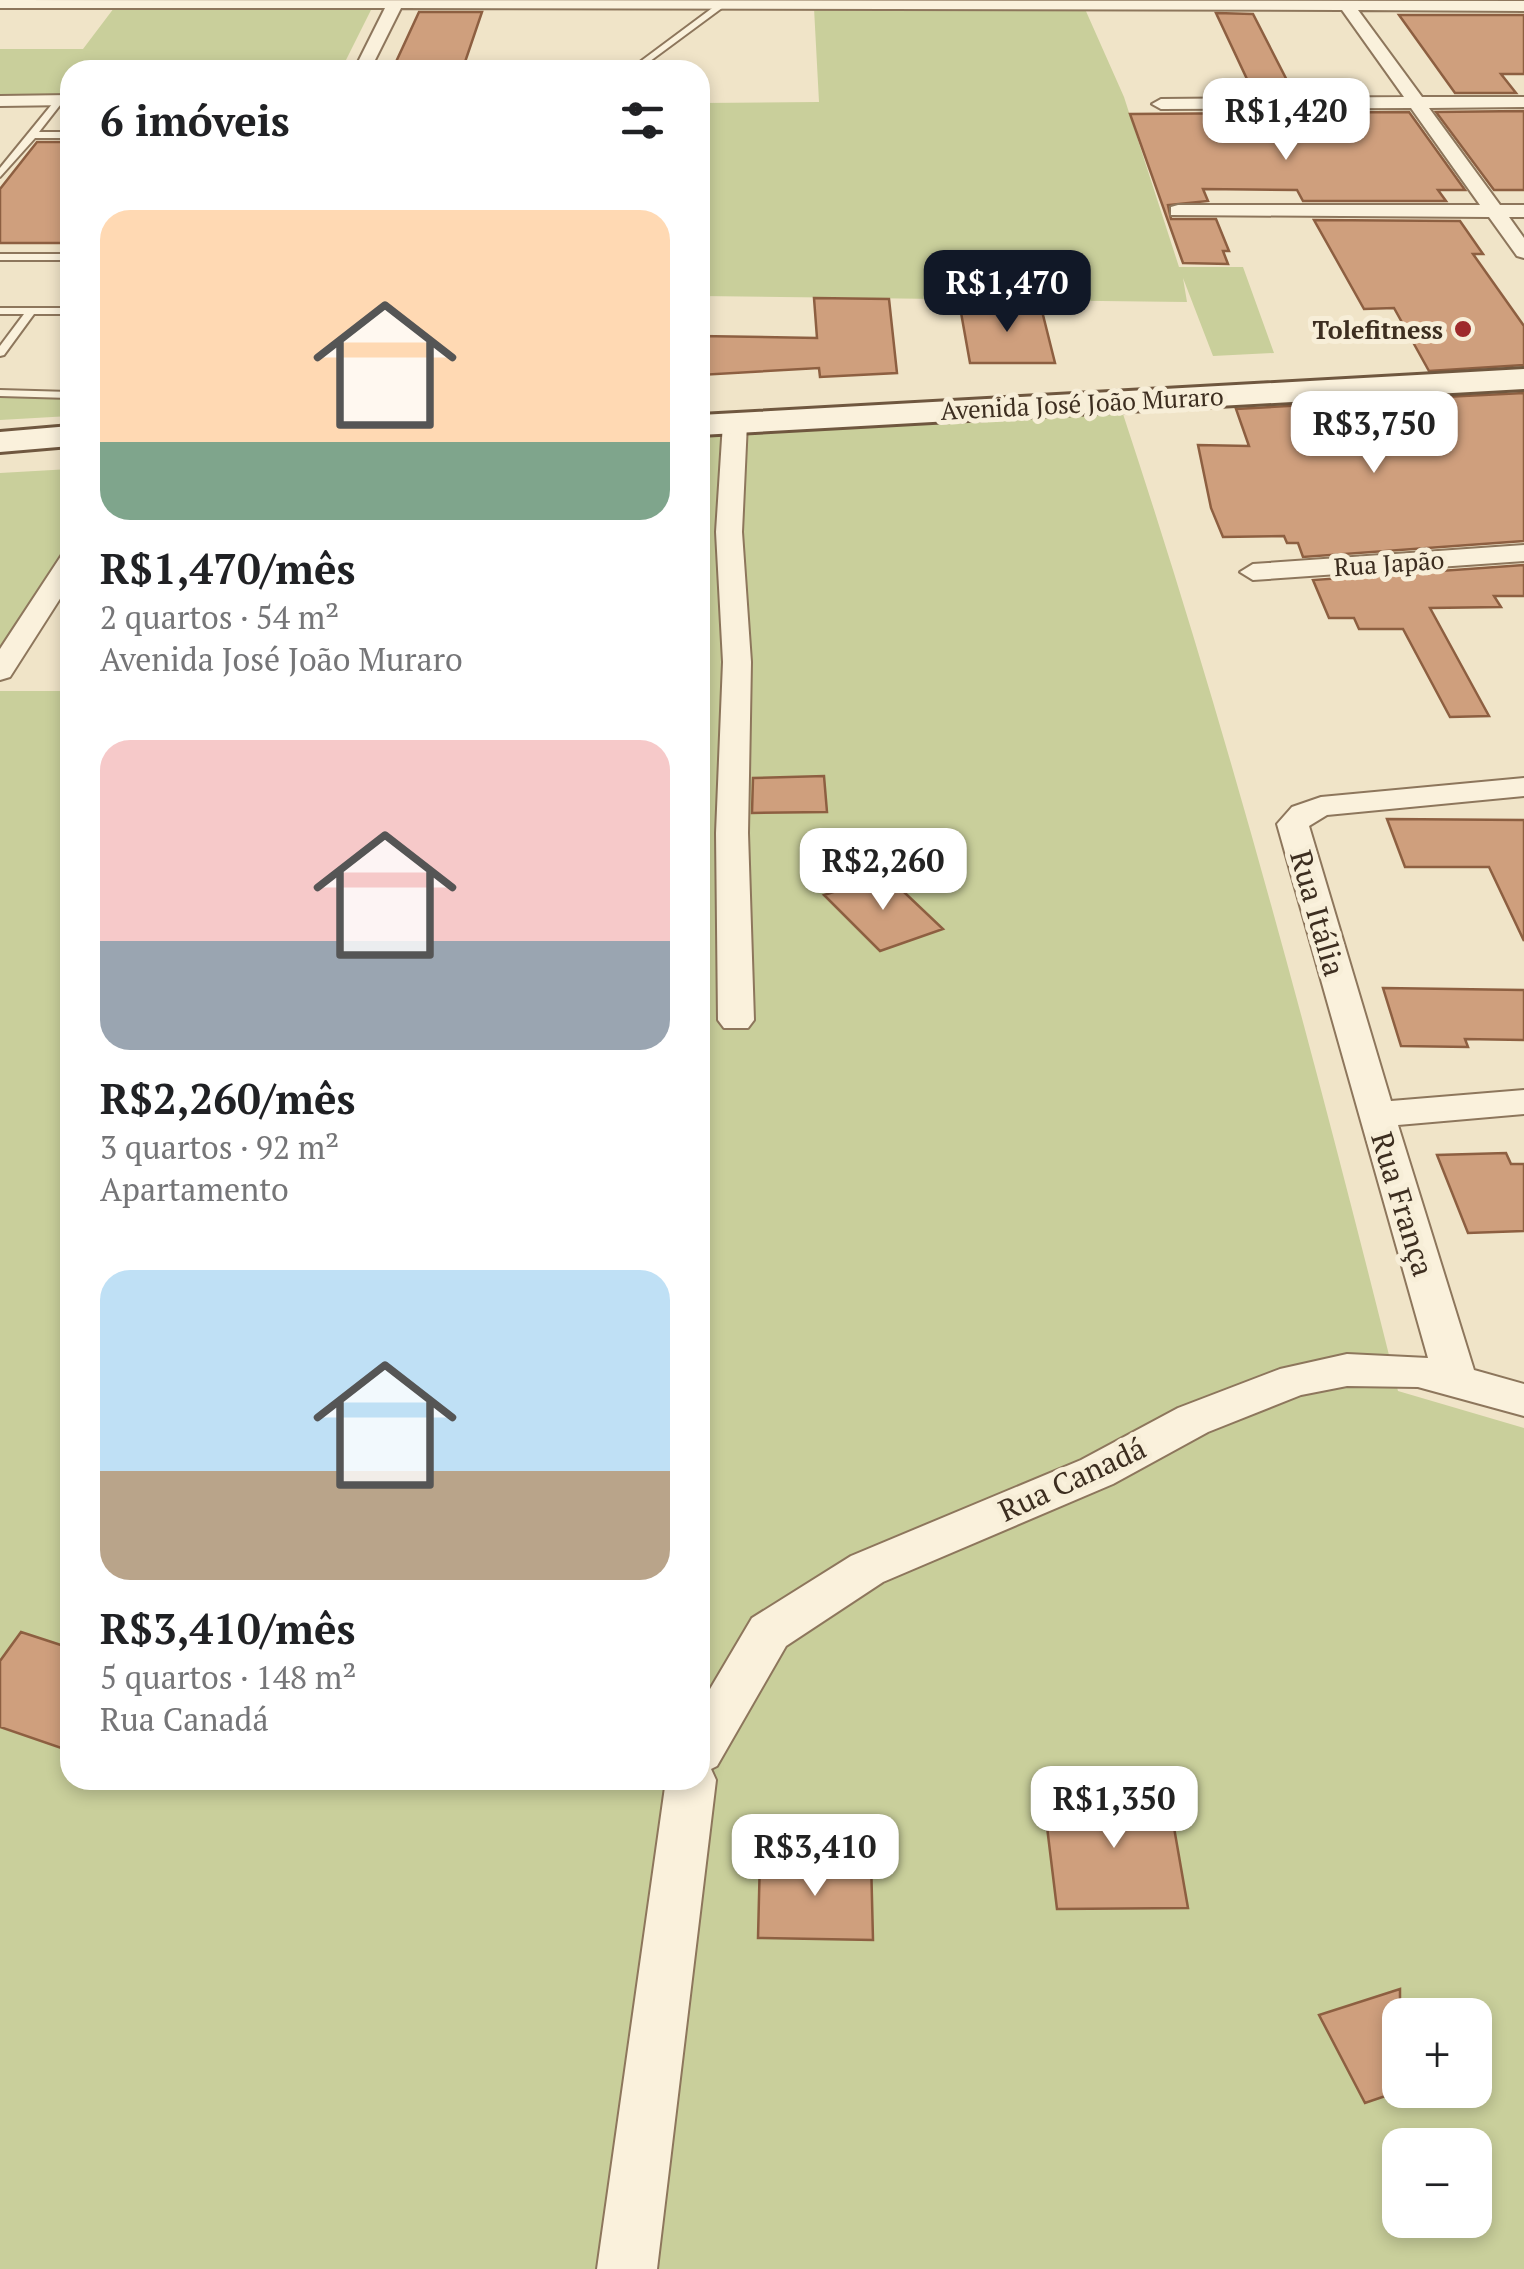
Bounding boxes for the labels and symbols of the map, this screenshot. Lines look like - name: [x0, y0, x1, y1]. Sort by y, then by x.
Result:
- pin: R$1,420: [1194, 78, 1378, 163]
- pin: R$1,470: [915, 250, 1099, 335]
- place label: Tolefitness: [1313, 313, 1443, 346]
- marker: Tolefitness: [1452, 318, 1474, 340]
- street label: Avenida José João Muraro: [940, 379, 1224, 427]
- pin: R$3,750: [1282, 391, 1466, 476]
- street label: Rua Japão: [1333, 543, 1445, 583]
- pin: R$2,260: [791, 828, 975, 913]
- street label: Rua Itália: [1281, 846, 1355, 980]
- street label: Rua França: [1362, 1127, 1444, 1281]
- street label: Rua Canadá: [992, 1427, 1152, 1531]
- pin: R$1,350: [1022, 1766, 1206, 1851]
- pin: R$3,410: [723, 1814, 907, 1899]

